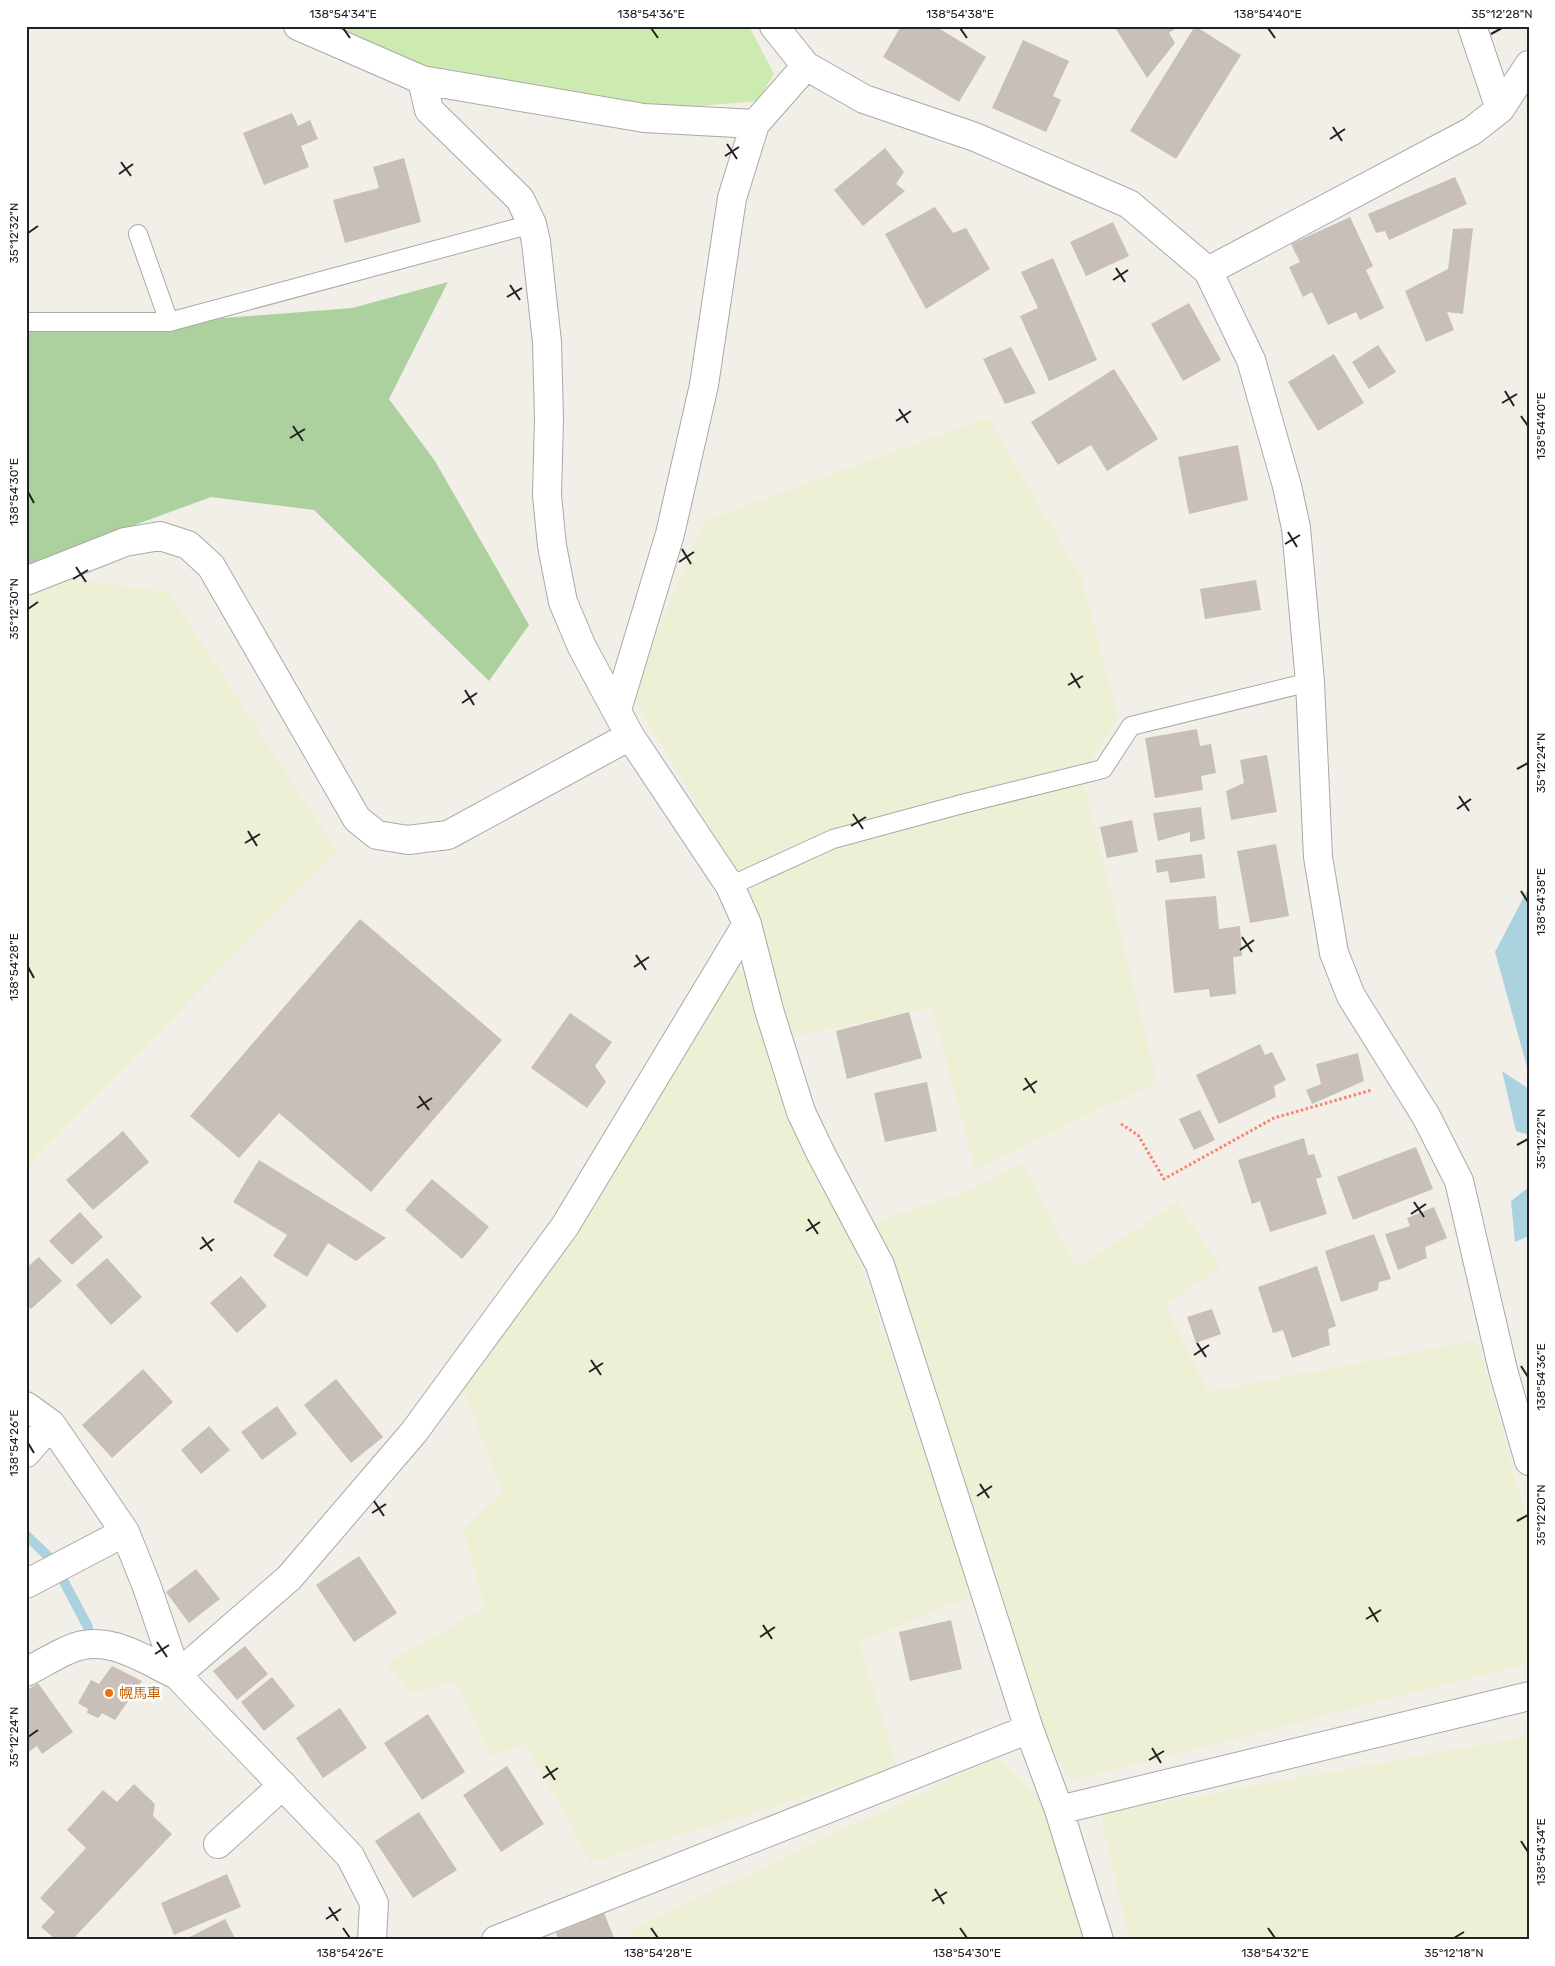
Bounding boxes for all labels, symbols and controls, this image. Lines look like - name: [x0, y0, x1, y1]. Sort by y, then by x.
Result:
- text: 138°54'34"E: [309, 7, 377, 21]
- text: 138°54'36"E: [617, 7, 685, 21]
- text: 138°54'38"E: [926, 7, 994, 21]
- text: 138°54'40"E: [1234, 7, 1302, 21]
- text: 35°12'28"N: [1471, 7, 1533, 21]
- text: 35°12'32"N: [7, 203, 21, 263]
- text: 138°54'40"E: [1534, 392, 1548, 460]
- text: 138°54'30"E: [7, 458, 21, 526]
- text: 35°12'30"N: [7, 578, 21, 640]
- text: 35°12'24"N: [1534, 733, 1548, 793]
- text: 138°54'38"E: [1534, 868, 1548, 936]
- text: 138°54'28"E: [7, 933, 21, 1001]
- text: 35°12'22"N: [1534, 1109, 1548, 1169]
- text: 138°54'36"E: [1534, 1343, 1548, 1411]
- text: 138°54'26"E: [7, 1409, 21, 1477]
- text: 35°12'20"N: [1534, 1484, 1548, 1546]
- place label: 幌馬車: [119, 1685, 161, 1702]
- marker: 幌馬車: [103, 1687, 115, 1699]
- text: 35°12'24"N: [7, 1707, 21, 1767]
- text: 138°54'34"E: [1534, 1818, 1548, 1886]
- text: 138°54'26"E: [316, 1946, 384, 1960]
- text: 138°54'28"E: [624, 1946, 692, 1960]
- text: 138°54'30"E: [933, 1946, 1001, 1960]
- text: 138°54'32"E: [1241, 1946, 1309, 1960]
- text: 35°12'18"N: [1424, 1946, 1484, 1960]

